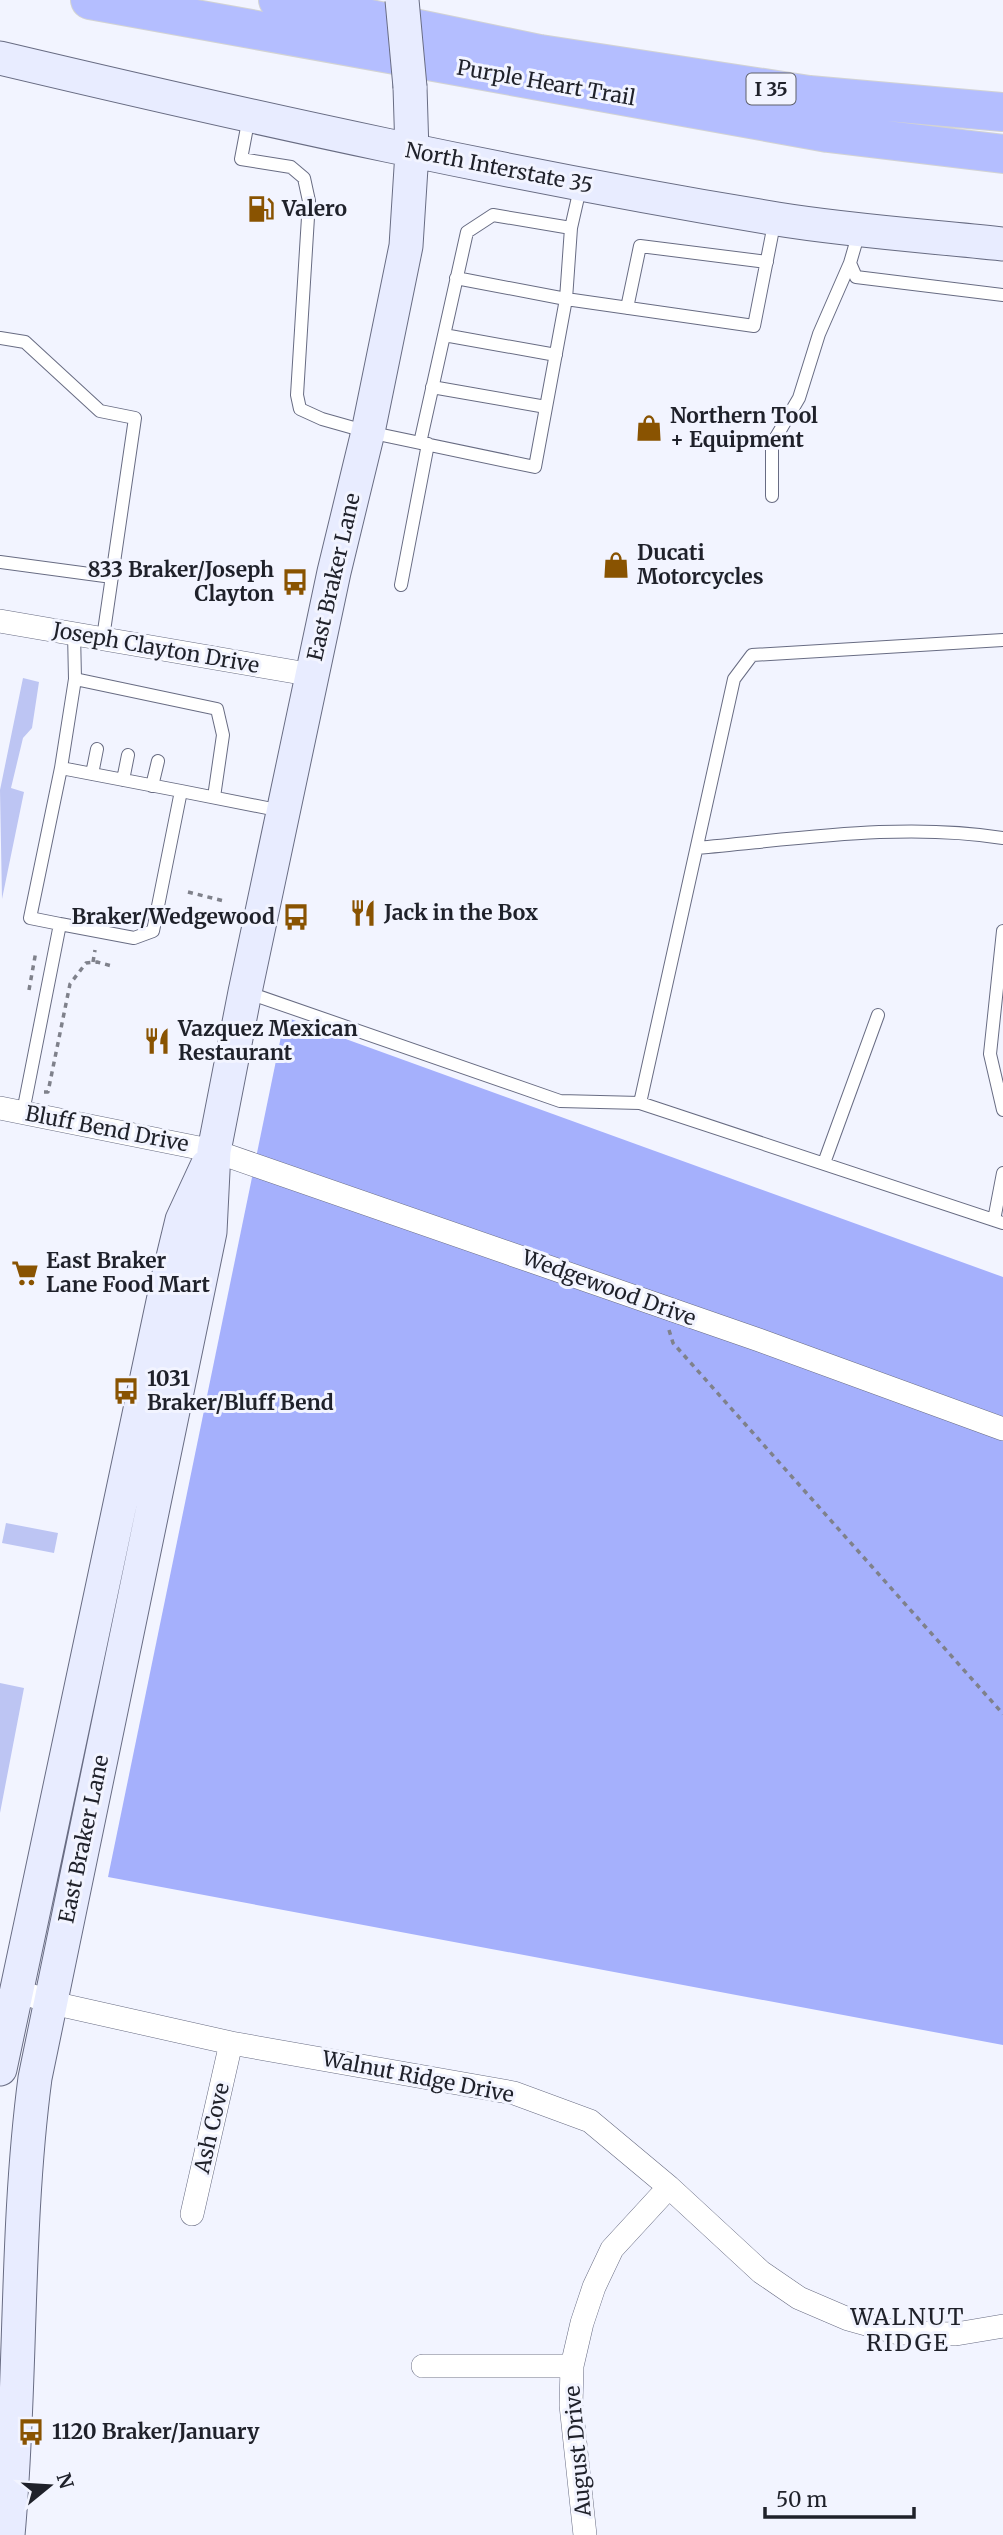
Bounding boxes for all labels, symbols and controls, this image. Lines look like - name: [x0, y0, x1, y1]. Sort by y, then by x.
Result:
- street label: Purple Heart Trail: [455, 53, 638, 112]
- road number: I 35: [746, 74, 796, 104]
- street label: North Interstate 35: [403, 136, 595, 199]
- fuel station icon: Valero: [246, 194, 276, 224]
- place label: Valero: [281, 195, 347, 222]
- place label: Northern Tool + Equipment: [670, 402, 818, 453]
- shop icon: Northern Tool + Equipment: [634, 413, 664, 443]
- street label: East Braker Lane: [301, 490, 366, 663]
- place label: Ducati Motorcycles: [637, 539, 764, 590]
- shop icon: Ducati Motorcycles: [601, 550, 631, 580]
- place label: 833 Braker/Joseph Clayton: [87, 556, 274, 607]
- bus stop icon: 833 Braker/Joseph Clayton: [280, 567, 310, 597]
- street label: Joseph Clayton Drive: [50, 616, 261, 679]
- restaurant icon: Jack in the Box: [348, 898, 378, 928]
- place label: Jack in the Box: [383, 899, 538, 926]
- bus stop icon: Braker/Wedgewood: [281, 902, 311, 932]
- place label: Braker/Wedgewood: [71, 903, 275, 930]
- place label: Vazquez Mexican Restaurant: [177, 1015, 358, 1066]
- restaurant icon: Vazquez Mexican Restaurant: [142, 1026, 172, 1056]
- street label: Bluff Bend Drive: [23, 1099, 191, 1158]
- street label: Wedgewood Drive: [518, 1243, 700, 1332]
- place label: East Braker Lane Food Mart: [46, 1247, 211, 1298]
- supermarket icon: East Braker Lane Food Mart: [10, 1258, 40, 1288]
- place label: 1031 Braker/Bluff Bend: [147, 1365, 334, 1416]
- bus stop icon: 1031 Braker/Bluff Bend: [111, 1376, 141, 1406]
- street label: East Braker Lane: [53, 1752, 115, 1925]
- street label: Walnut Ridge Drive: [319, 2045, 516, 2108]
- street label: Ash Cove: [188, 2080, 235, 2177]
- district label: WALNUT RIDGE: [850, 2302, 965, 2357]
- street label: August Drive: [558, 2385, 597, 2519]
- bus stop icon: 1120 Braker/January: [16, 2417, 46, 2447]
- place label: 1120 Braker/January: [52, 2418, 260, 2445]
- north arrow: [14, 2451, 84, 2521]
- text: N: [51, 2470, 79, 2492]
- scale bar: [765, 2476, 914, 2520]
- text: 50 m: [776, 2486, 827, 2513]

